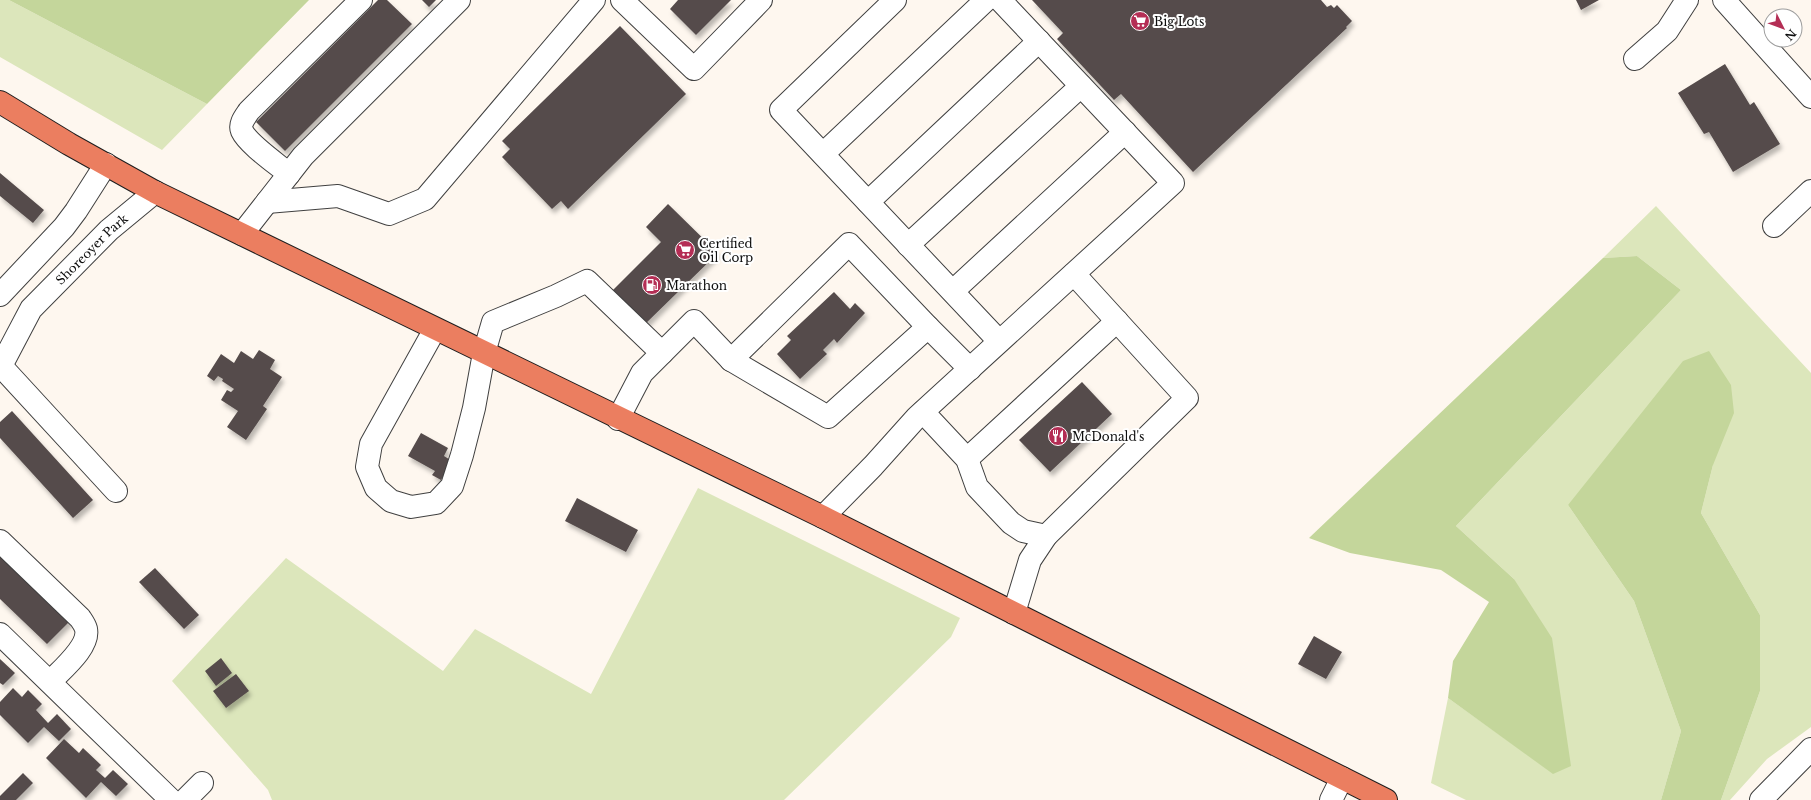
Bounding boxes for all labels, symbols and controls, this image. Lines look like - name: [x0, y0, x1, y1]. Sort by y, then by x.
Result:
- north arrow: [1763, 8, 1803, 48]
- supermarket icon: Big Lots: [1129, 10, 1151, 32]
- place label: Big Lots: [1154, 14, 1204, 29]
- text: N: [1781, 26, 1799, 44]
- street label: Shoreoyer Park: [52, 210, 131, 287]
- place label: Certified Oil Corp: [699, 236, 753, 265]
- supermarket icon: Certified Oil Corp: [674, 239, 696, 261]
- fuel station icon: Marathon: [641, 274, 663, 296]
- place label: Marathon: [666, 278, 727, 293]
- restaurant icon: McDonald's: [1047, 425, 1069, 447]
- place label: McDonald's: [1072, 429, 1144, 444]

